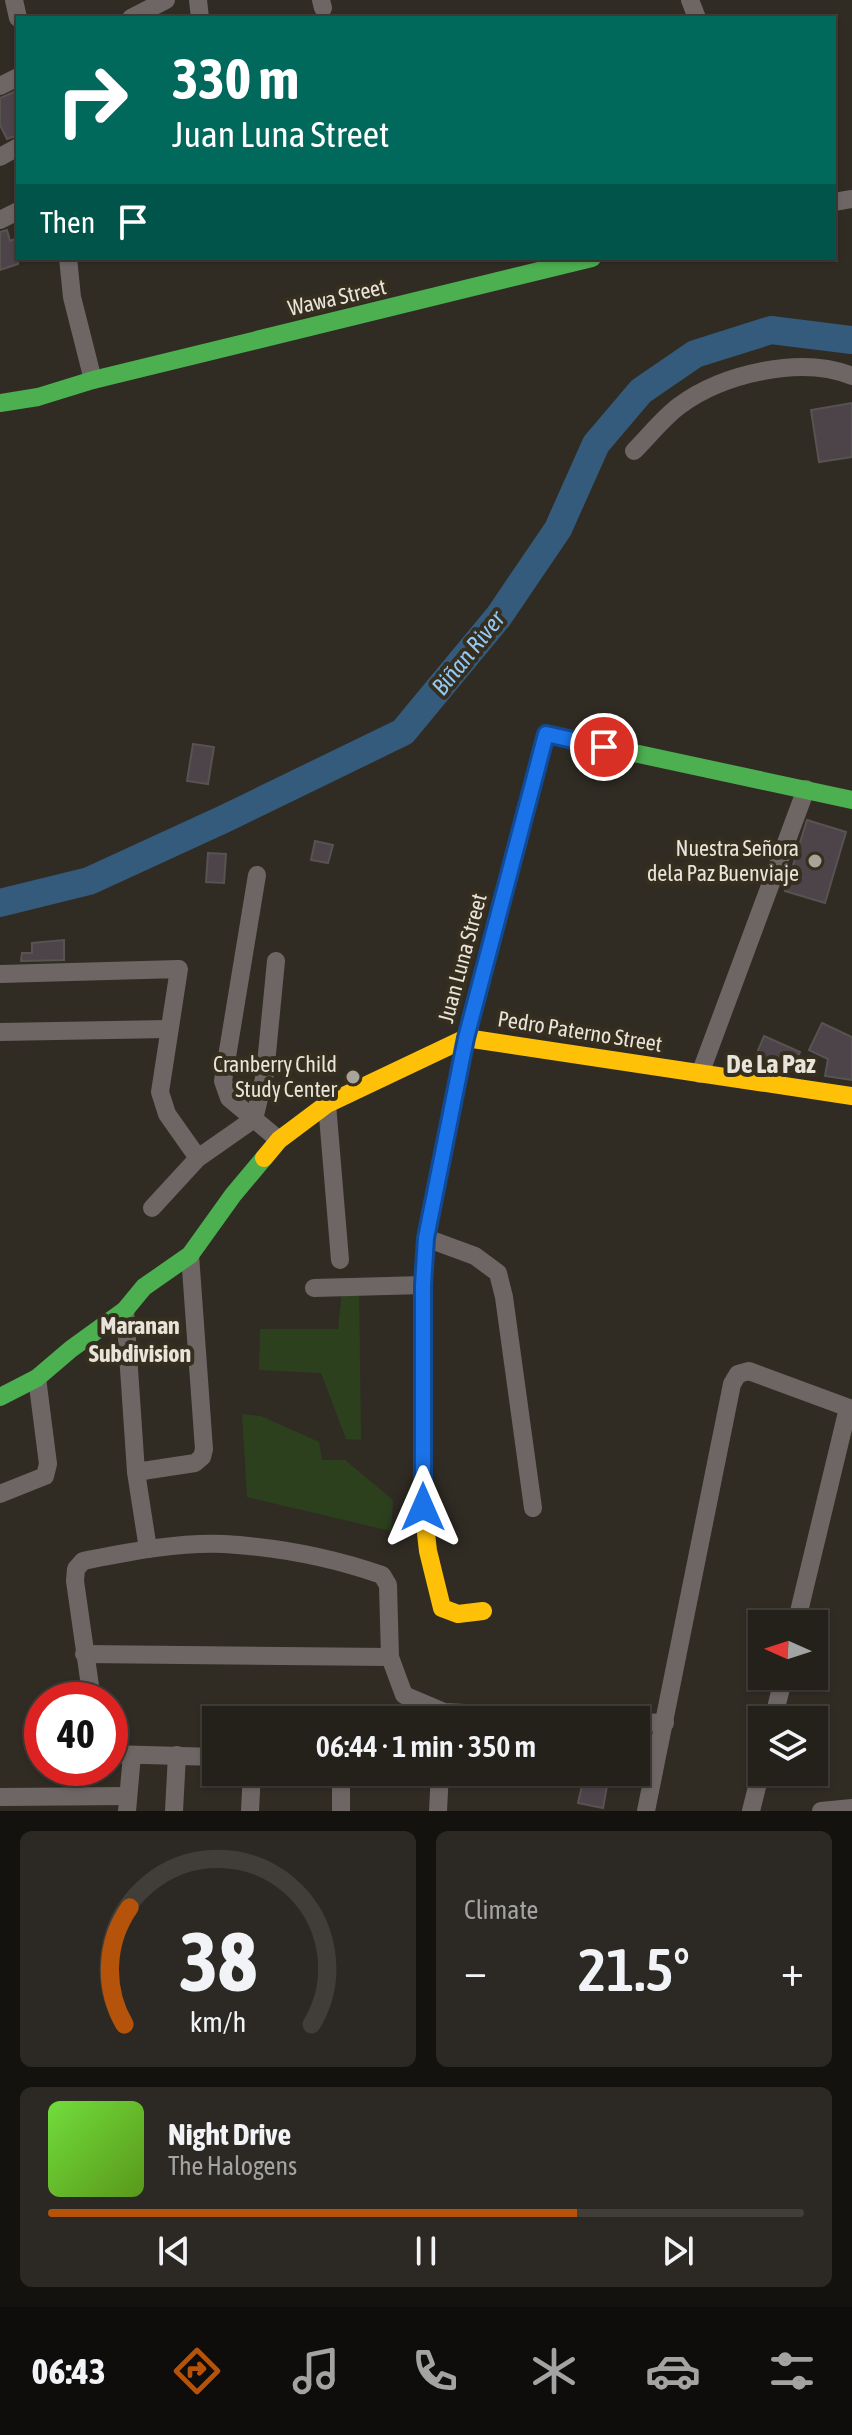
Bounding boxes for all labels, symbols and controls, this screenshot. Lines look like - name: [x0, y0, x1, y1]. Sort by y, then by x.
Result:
- text: 330 m: [172, 47, 299, 111]
- icon: right: [40, 48, 144, 152]
- text: Juan Luna Street: [172, 113, 389, 155]
- icon: arrive: [111, 200, 155, 244]
- text: Then: [40, 205, 95, 239]
- street label: Wawa Street: [285, 273, 389, 321]
- water label: Biñan River: [426, 605, 510, 700]
- pin: [570, 713, 638, 781]
- icon: arrive: [582, 725, 626, 769]
- place label: Nuestra Señora dela Paz Buenviaje: [647, 835, 799, 886]
- marker: Nuestra Señora dela Paz Buenviaje: [806, 852, 824, 870]
- street label: Juan Luna Street: [432, 890, 492, 1026]
- street label: Pedro Paterno Street: [496, 1005, 664, 1057]
- district label: De La Paz: [726, 1049, 816, 1079]
- place label: Cranberry Child Study Center: [213, 1051, 337, 1102]
- marker: Cranberry Child Study Center: [344, 1068, 362, 1086]
- district label: Maranan Subdivision: [89, 1312, 191, 1367]
- position arrow: [381, 1465, 465, 1549]
- north arrow: [748, 1610, 828, 1690]
- map controls: [748, 1610, 828, 1786]
- speed limit sign: 40: [24, 1682, 128, 1786]
- button: layers: [748, 1706, 828, 1786]
- text: 06:44 · 1 min · 350 m: [316, 1729, 536, 1763]
- text: Climate: [464, 1895, 538, 1925]
- text: 38: [179, 1913, 257, 2009]
- text: 21.5°: [578, 1935, 690, 2004]
- text: −: [464, 1945, 487, 1995]
- text: +: [781, 1945, 804, 1995]
- text: km/h: [190, 2005, 246, 2038]
- text: Night Drive: [168, 2117, 291, 2151]
- text: The Halogens: [168, 2151, 297, 2181]
- icon: previous: [152, 2229, 196, 2273]
- icon: pause: [404, 2229, 448, 2273]
- icon: next: [656, 2229, 700, 2273]
- icon: directions: [169, 2343, 225, 2399]
- icon: music: [288, 2343, 344, 2399]
- icon: phone: [407, 2343, 463, 2399]
- icon: climate: [526, 2343, 582, 2399]
- icon: car: [645, 2343, 701, 2399]
- icon: filters: [764, 2343, 820, 2399]
- text: 06:43: [32, 2350, 106, 2392]

